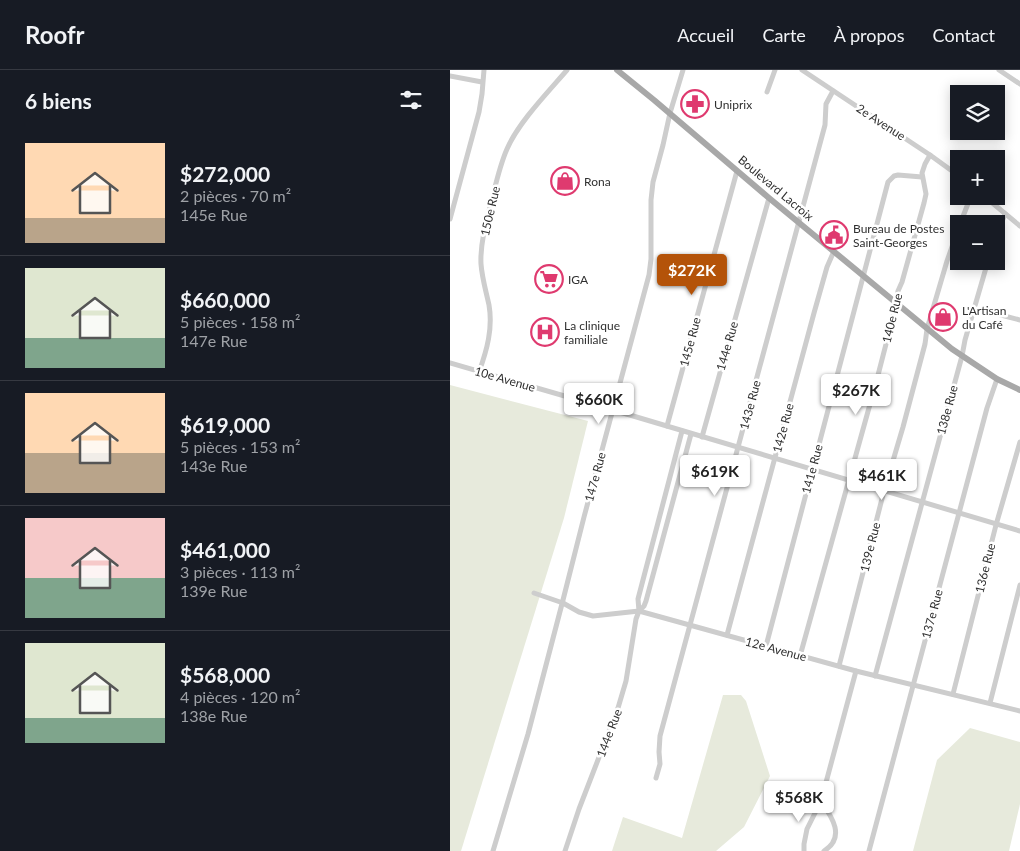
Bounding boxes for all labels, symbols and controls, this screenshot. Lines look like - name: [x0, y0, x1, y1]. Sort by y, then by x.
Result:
- text: Roofr: [25, 20, 84, 49]
- text: Accueil: [677, 24, 734, 46]
- text: Carte: [762, 24, 806, 46]
- text: À propos: [834, 24, 905, 46]
- text: Contact: [933, 24, 995, 46]
- map controls: [950, 85, 1005, 270]
- button: layers: [950, 85, 1005, 140]
- icon: filters: [397, 86, 425, 114]
- text: 6 biens: [25, 88, 92, 113]
- pharmacy icon: Uniprix: [680, 89, 710, 119]
- place label: Uniprix: [714, 97, 752, 112]
- street label: 2e Avenue: [854, 101, 908, 143]
- button: +: [950, 150, 1005, 205]
- street label: Boulevard Lacroix: [735, 152, 817, 224]
- text: $272,000: [180, 161, 270, 186]
- icon: home: [65, 163, 125, 223]
- shop icon: Rona: [550, 166, 580, 196]
- place label: Rona: [584, 174, 611, 189]
- street label: 150e Rue: [477, 185, 503, 237]
- text: 2 pièces · 70 m²: [180, 186, 291, 205]
- text: 145e Rue: [180, 205, 247, 224]
- button: −: [950, 215, 1005, 270]
- public building icon: Bureau de Postes Saint-Georges: [819, 220, 849, 250]
- place label: Bureau de Postes Saint-Georges: [853, 221, 944, 250]
- pin: $272K: [657, 254, 727, 296]
- text: $272K: [668, 260, 716, 279]
- supermarket icon: IGA: [534, 264, 564, 294]
- place label: IGA: [568, 272, 589, 287]
- text: $660,000: [180, 287, 270, 312]
- icon: home: [65, 288, 125, 348]
- street label: 140e Rue: [879, 292, 905, 344]
- shop icon: L'Artisan du Café: [928, 302, 958, 332]
- place label: L'Artisan du Café: [962, 303, 1006, 332]
- text: 5 pièces · 158 m²: [180, 312, 300, 331]
- street label: 145e Rue: [676, 316, 704, 368]
- hospital icon: La clinique familiale: [530, 317, 560, 347]
- place label: La clinique familiale: [564, 318, 620, 347]
- street label: 144e Rue: [713, 320, 741, 372]
- text: 147e Rue: [180, 331, 247, 350]
- street label: 10e Avenue: [473, 363, 537, 395]
- pin: $267K: [821, 374, 891, 416]
- street label: 143e Rue: [736, 379, 764, 431]
- text: $267K: [832, 380, 880, 399]
- pin: $660K: [564, 382, 634, 425]
- street label: 138e Rue: [933, 384, 961, 436]
- text: $660K: [575, 389, 623, 408]
- street label: 142e Rue: [769, 402, 797, 454]
- text: $619,000: [180, 412, 270, 437]
- icon: home: [65, 413, 125, 473]
- text: 5 pièces · 153 m²: [180, 437, 300, 456]
- street label: 141e Rue: [798, 443, 826, 495]
- street label: 147e Rue: [581, 451, 609, 503]
- pin: $619K: [680, 454, 750, 497]
- text: 143e Rue: [180, 456, 247, 475]
- pin: $461K: [847, 458, 917, 501]
- text: $619K: [691, 461, 739, 480]
- text: $461K: [858, 465, 906, 484]
- street label: 139e Rue: [857, 521, 883, 573]
- text: $461,000: [180, 537, 270, 562]
- icon: home: [65, 538, 125, 598]
- street label: 136e Rue: [972, 542, 998, 594]
- text: 3 pièces · 113 m²: [180, 562, 300, 581]
- text: 139e Rue: [180, 581, 247, 600]
- street label: 137e Rue: [918, 588, 946, 640]
- street label: 12e Avenue: [744, 634, 808, 664]
- text: $568,000: [180, 662, 270, 687]
- icon: home: [65, 663, 125, 723]
- text: 4 pièces · 120 m²: [180, 687, 300, 706]
- text: 138e Rue: [180, 706, 247, 725]
- street label: 144e Rue: [593, 707, 625, 759]
- pin: $568K: [764, 780, 834, 823]
- text: $568K: [775, 787, 823, 806]

